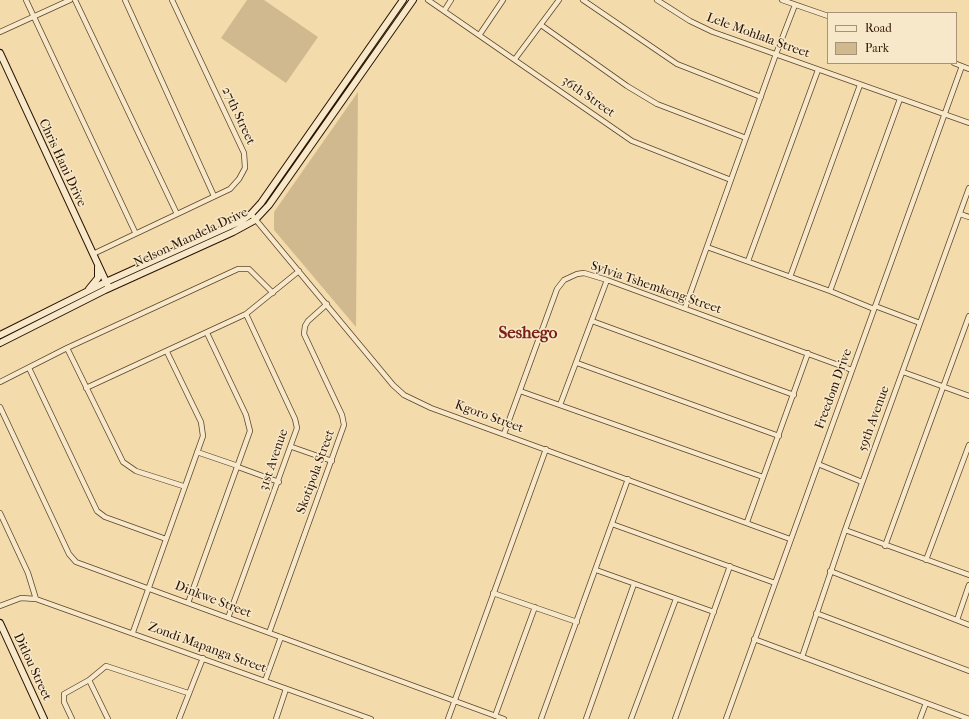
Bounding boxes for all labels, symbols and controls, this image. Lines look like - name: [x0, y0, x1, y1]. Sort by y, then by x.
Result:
- street label: Lele Mohlala Street: [704, 10, 812, 62]
- legend: [827, 12, 957, 64]
- text: Road: [865, 21, 892, 35]
- text: Park: [865, 41, 889, 55]
- street label: 36th Street: [558, 73, 618, 121]
- street label: 27th Street: [218, 85, 258, 147]
- street label: Chris Hani Drive: [35, 117, 89, 209]
- street label: Nelson Mandela Drive: [131, 205, 251, 271]
- street label: Sylvia Tshemkeng Street: [589, 258, 723, 318]
- district label: Seshego: [499, 324, 557, 344]
- street label: Freedom Drive: [812, 347, 856, 431]
- street label: 59th Avenue: [855, 384, 893, 454]
- street label: Kgoro Street: [453, 397, 525, 437]
- street label: 31st Avenue: [256, 427, 292, 493]
- street label: Skotipola Street: [294, 428, 338, 516]
- street label: Dinkwe Street: [172, 578, 254, 622]
- street label: Zondi Mapanga Street: [146, 619, 268, 677]
- street label: Ditlou Street: [10, 631, 54, 703]

